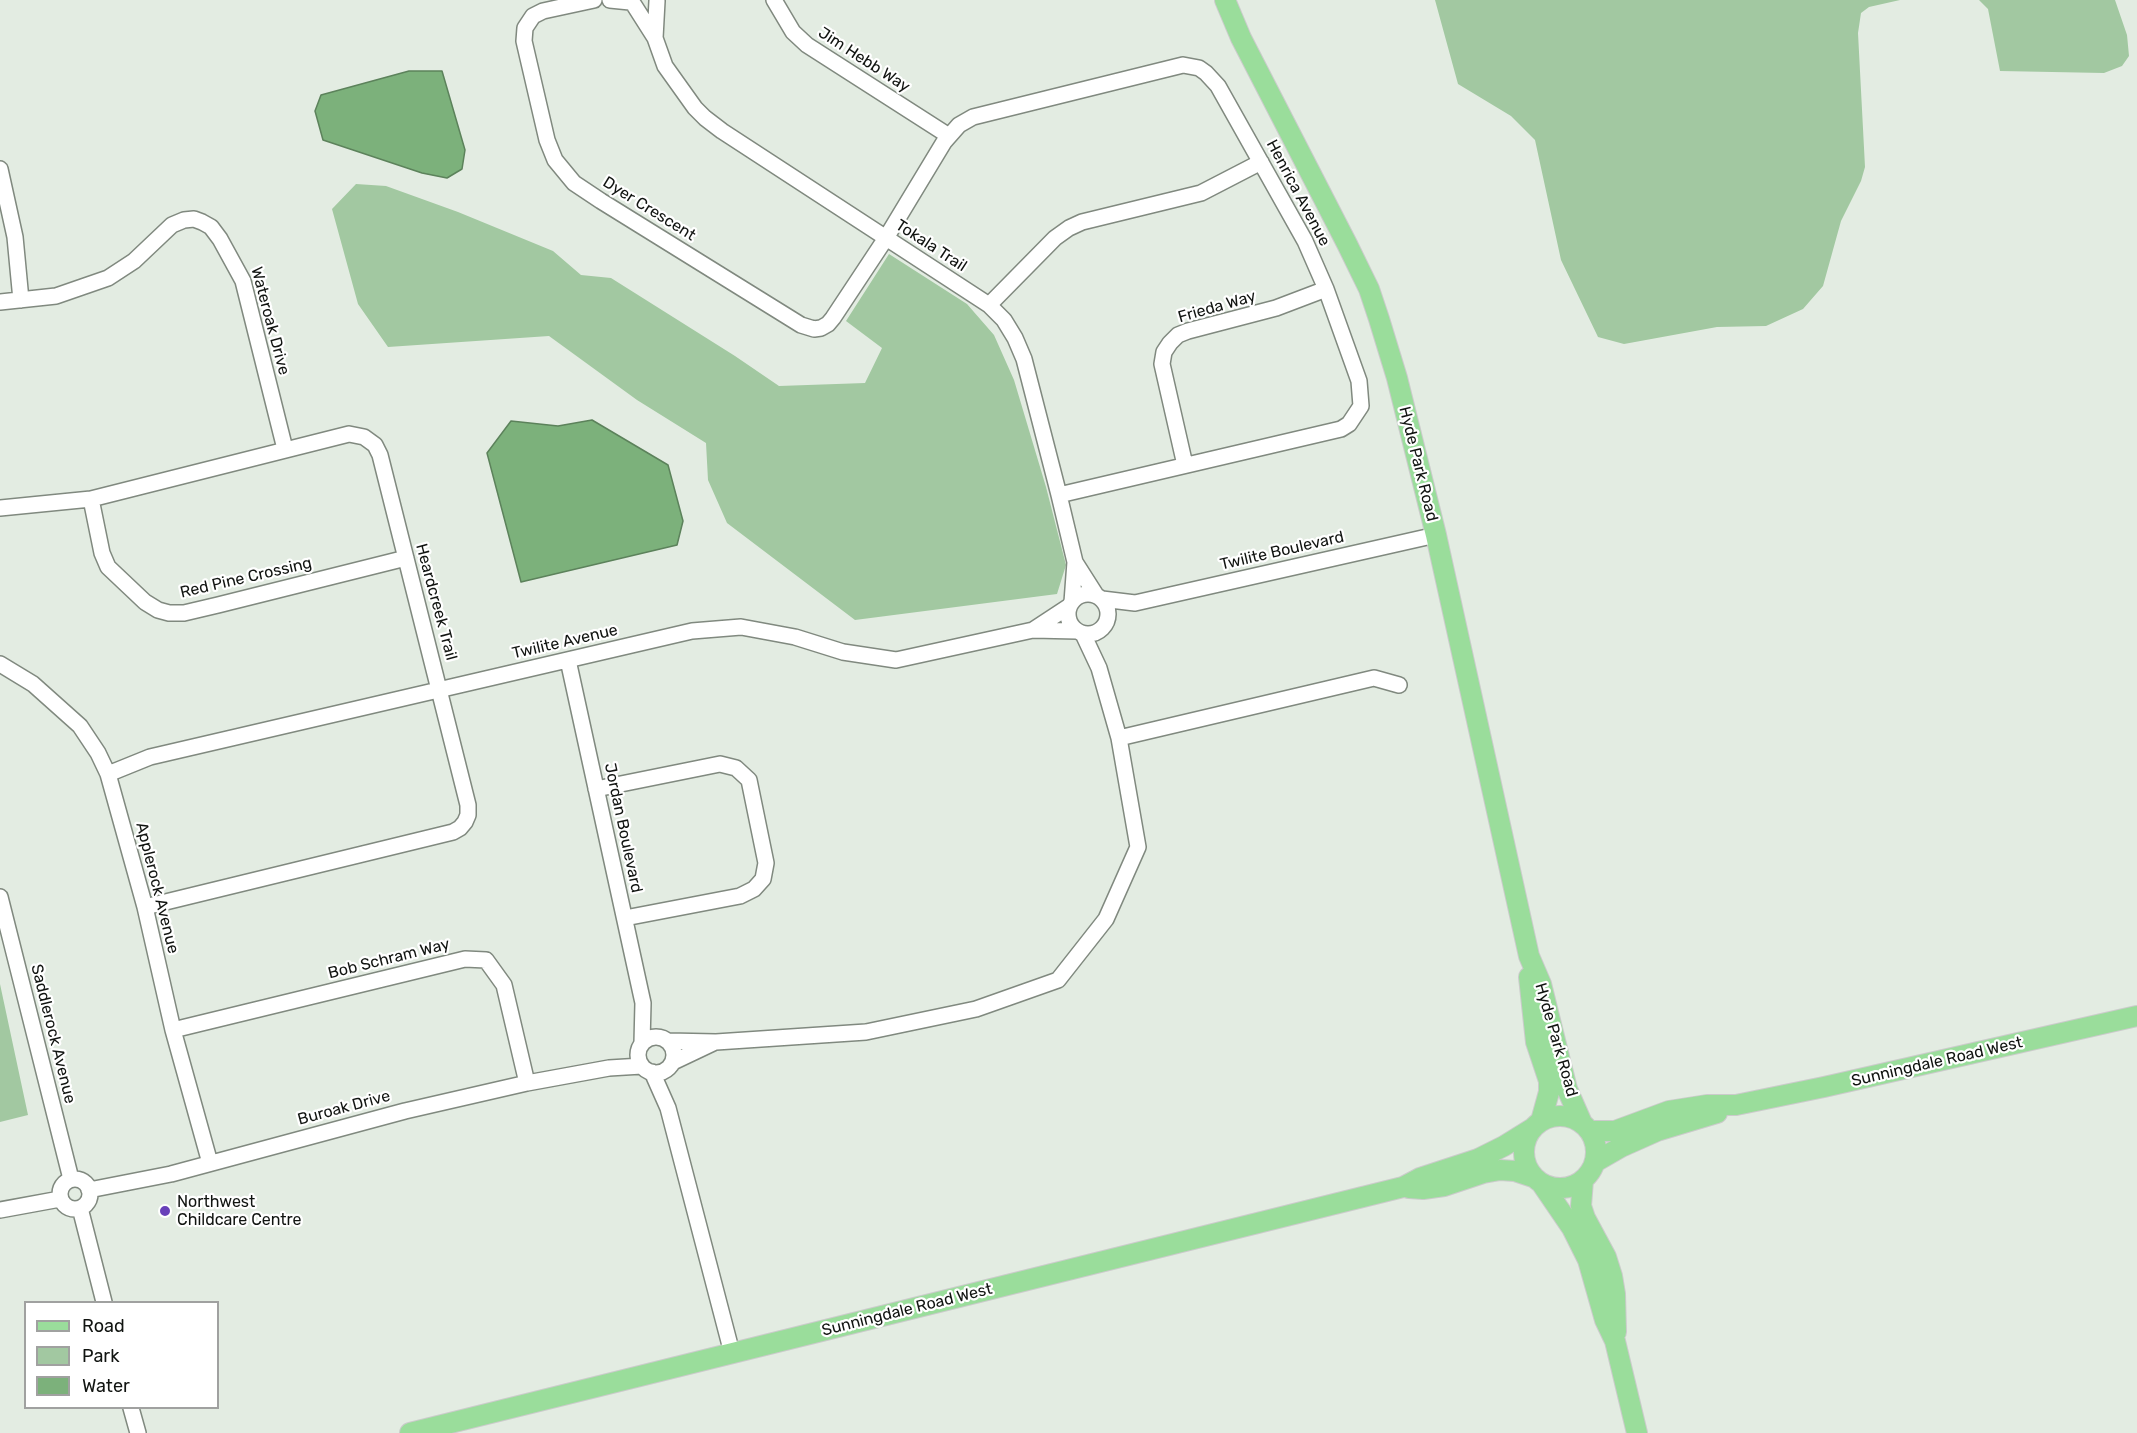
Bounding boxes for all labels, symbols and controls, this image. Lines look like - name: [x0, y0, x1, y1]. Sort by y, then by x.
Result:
- street label: Jim Hebb Way: [815, 23, 913, 97]
- street label: Henrica Avenue: [1262, 137, 1334, 249]
- street label: Dyer Crescent: [599, 173, 699, 245]
- street label: Tokala Trail: [892, 216, 970, 276]
- street label: Wateroak Drive: [246, 265, 294, 377]
- street label: Frieda Way: [1176, 287, 1258, 327]
- street label: Hyde Park Road: [1394, 405, 1442, 523]
- street label: Twilite Boulevard: [1218, 527, 1346, 575]
- street label: Heardcreek Trail: [411, 542, 461, 662]
- street label: Red Pine Crossing: [178, 553, 314, 603]
- street label: Twilite Avenue: [510, 621, 620, 663]
- street label: Jordan Boulevard: [600, 761, 646, 895]
- street label: Applerock Avenue: [131, 820, 183, 956]
- street label: Bob Schram Way: [326, 935, 452, 983]
- street label: Saddlerock Avenue: [26, 962, 80, 1106]
- street label: Hyde Park Road: [1531, 981, 1581, 1099]
- street label: Sunningdale Road West: [1850, 1033, 2024, 1091]
- street label: Buroak Drive: [296, 1086, 392, 1130]
- place label: Northwest Childcare Centre: [177, 1192, 301, 1230]
- marker: Northwest Childcare Centre: [158, 1204, 172, 1218]
- street label: Sunningdale Road West: [820, 1280, 994, 1340]
- legend: [24, 1301, 219, 1409]
- text: Road: [82, 1315, 125, 1337]
- text: Park: [82, 1345, 119, 1367]
- text: Water: [82, 1375, 130, 1397]

